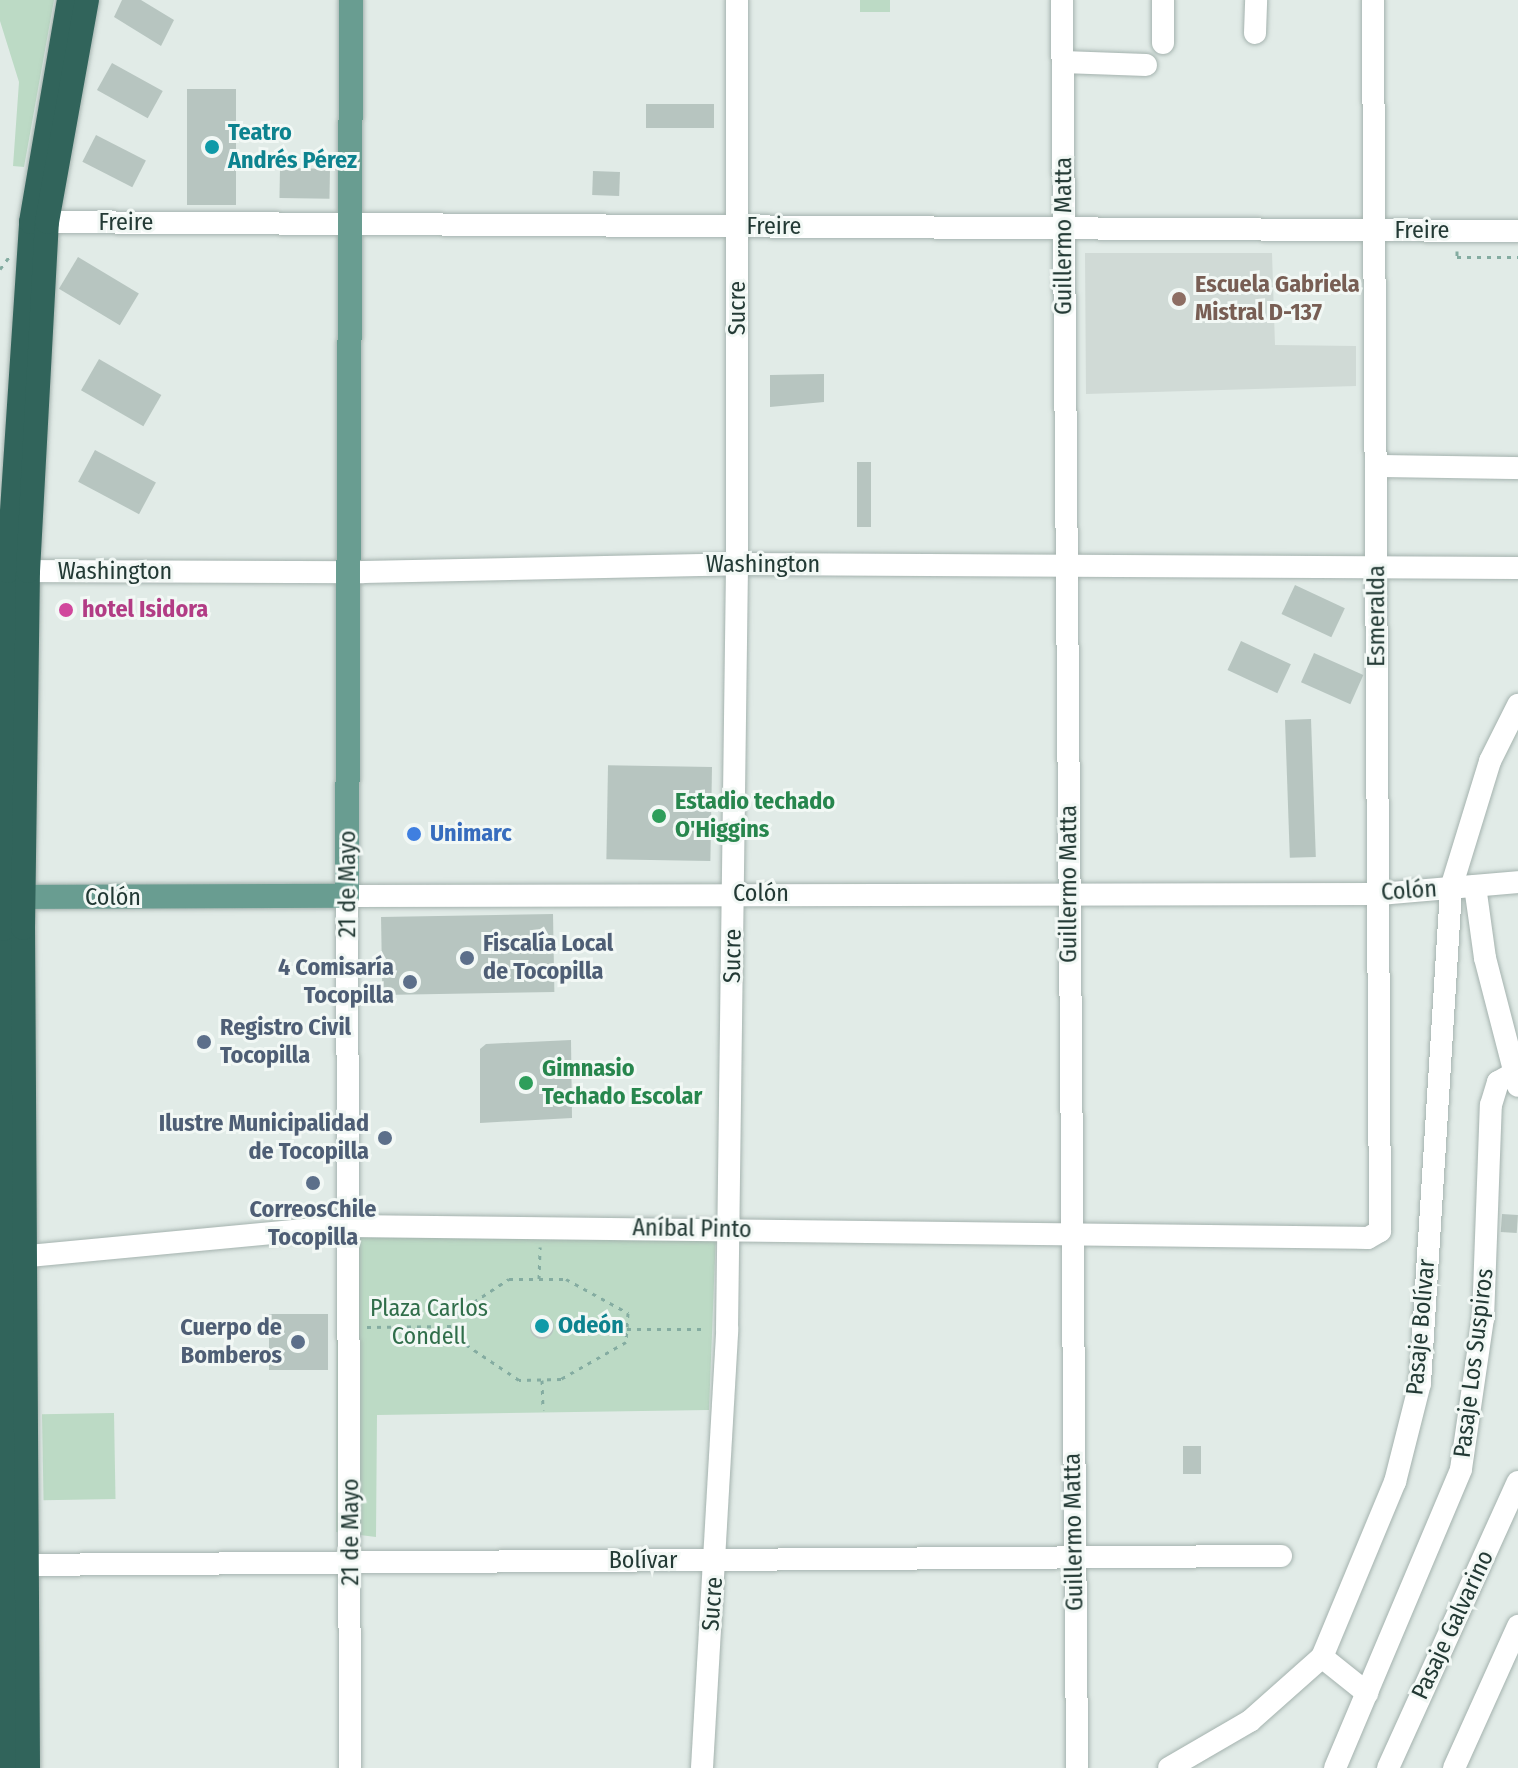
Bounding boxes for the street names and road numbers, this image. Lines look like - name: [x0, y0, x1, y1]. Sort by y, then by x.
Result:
- street label: Guillermo Matta: [1050, 157, 1078, 315]
- street label: Freire: [99, 209, 153, 237]
- street label: Freire: [747, 213, 801, 241]
- street label: Freire: [1395, 217, 1449, 245]
- street label: Sucre: [724, 281, 752, 335]
- street label: Washington: [706, 551, 820, 579]
- street label: Washington: [58, 558, 172, 586]
- street label: Esmeralda: [1363, 565, 1391, 667]
- street label: Guillermo Matta: [1055, 805, 1083, 963]
- street label: 21 de Mayo: [334, 830, 362, 938]
- street label: Colón: [1380, 875, 1438, 907]
- street label: Colón: [733, 880, 789, 908]
- street label: Colón: [85, 884, 141, 912]
- street label: Sucre: [718, 929, 748, 983]
- street label: Aníbal Pinto: [632, 1214, 752, 1244]
- street label: Pasaje Bolívar: [1401, 1258, 1441, 1396]
- street label: Pasaje Los Suspiros: [1448, 1267, 1500, 1459]
- street label: Guillermo Matta: [1058, 1453, 1090, 1611]
- street label: 21 de Mayo: [337, 1478, 365, 1586]
- street label: Pasaje Galvarino: [1406, 1546, 1500, 1704]
- street label: Bolívar: [609, 1547, 677, 1575]
- street label: Sucre: [697, 1576, 729, 1632]

